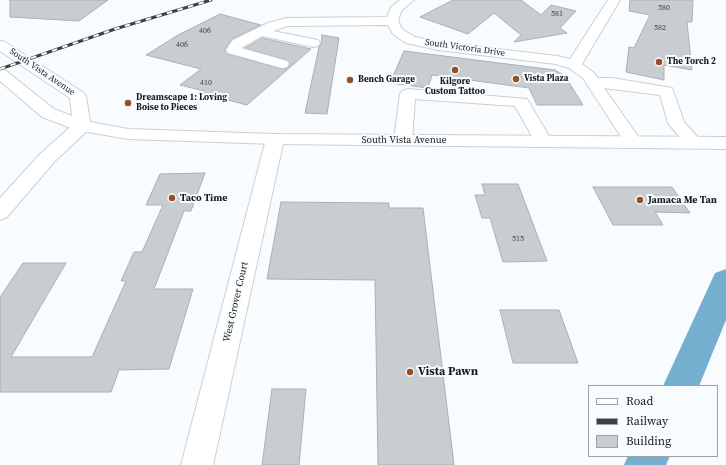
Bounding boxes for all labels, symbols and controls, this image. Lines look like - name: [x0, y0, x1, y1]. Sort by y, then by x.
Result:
- house number: 580: [658, 3, 670, 13]
- house number: 581: [551, 9, 563, 19]
- house number: 582: [654, 23, 666, 33]
- house number: 406: [199, 26, 211, 36]
- street label: South Victoria Drive: [424, 37, 506, 59]
- house number: 406: [176, 40, 188, 50]
- street label: South Vista Avenue: [7, 46, 77, 98]
- marker: The Torch 2: [654, 57, 664, 67]
- place label: The Torch 2: [667, 57, 716, 67]
- marker: Kilgore Custom Tattoo: [450, 65, 460, 75]
- marker: Vista Plaza: [511, 74, 521, 84]
- place label: Vista Plaza: [524, 74, 568, 84]
- marker: Bench Garage: [345, 75, 355, 85]
- place label: Bench Garage: [358, 75, 415, 85]
- place label: Kilgore Custom Tattoo: [425, 77, 485, 98]
- house number: 410: [200, 78, 212, 88]
- place label: Dreamscape 1: Loving Boise to Pieces: [136, 93, 227, 114]
- marker: Dreamscape 1: Loving Boise to Pieces: [123, 98, 133, 108]
- street label: South Vista Avenue: [361, 134, 447, 146]
- place label: Taco Time: [180, 192, 228, 204]
- marker: Taco Time: [167, 193, 177, 203]
- place label: Jamaca Me Tan: [648, 194, 717, 206]
- marker: Jamaca Me Tan: [635, 195, 645, 205]
- house number: 515: [512, 234, 524, 244]
- street label: West Grover Court: [221, 261, 251, 343]
- place label: Vista Pawn: [418, 365, 478, 379]
- marker: Vista Pawn: [405, 367, 415, 377]
- legend: [588, 385, 718, 457]
- text: Road: [626, 393, 653, 409]
- text: Railway: [626, 413, 668, 429]
- text: Building: [626, 433, 671, 449]

